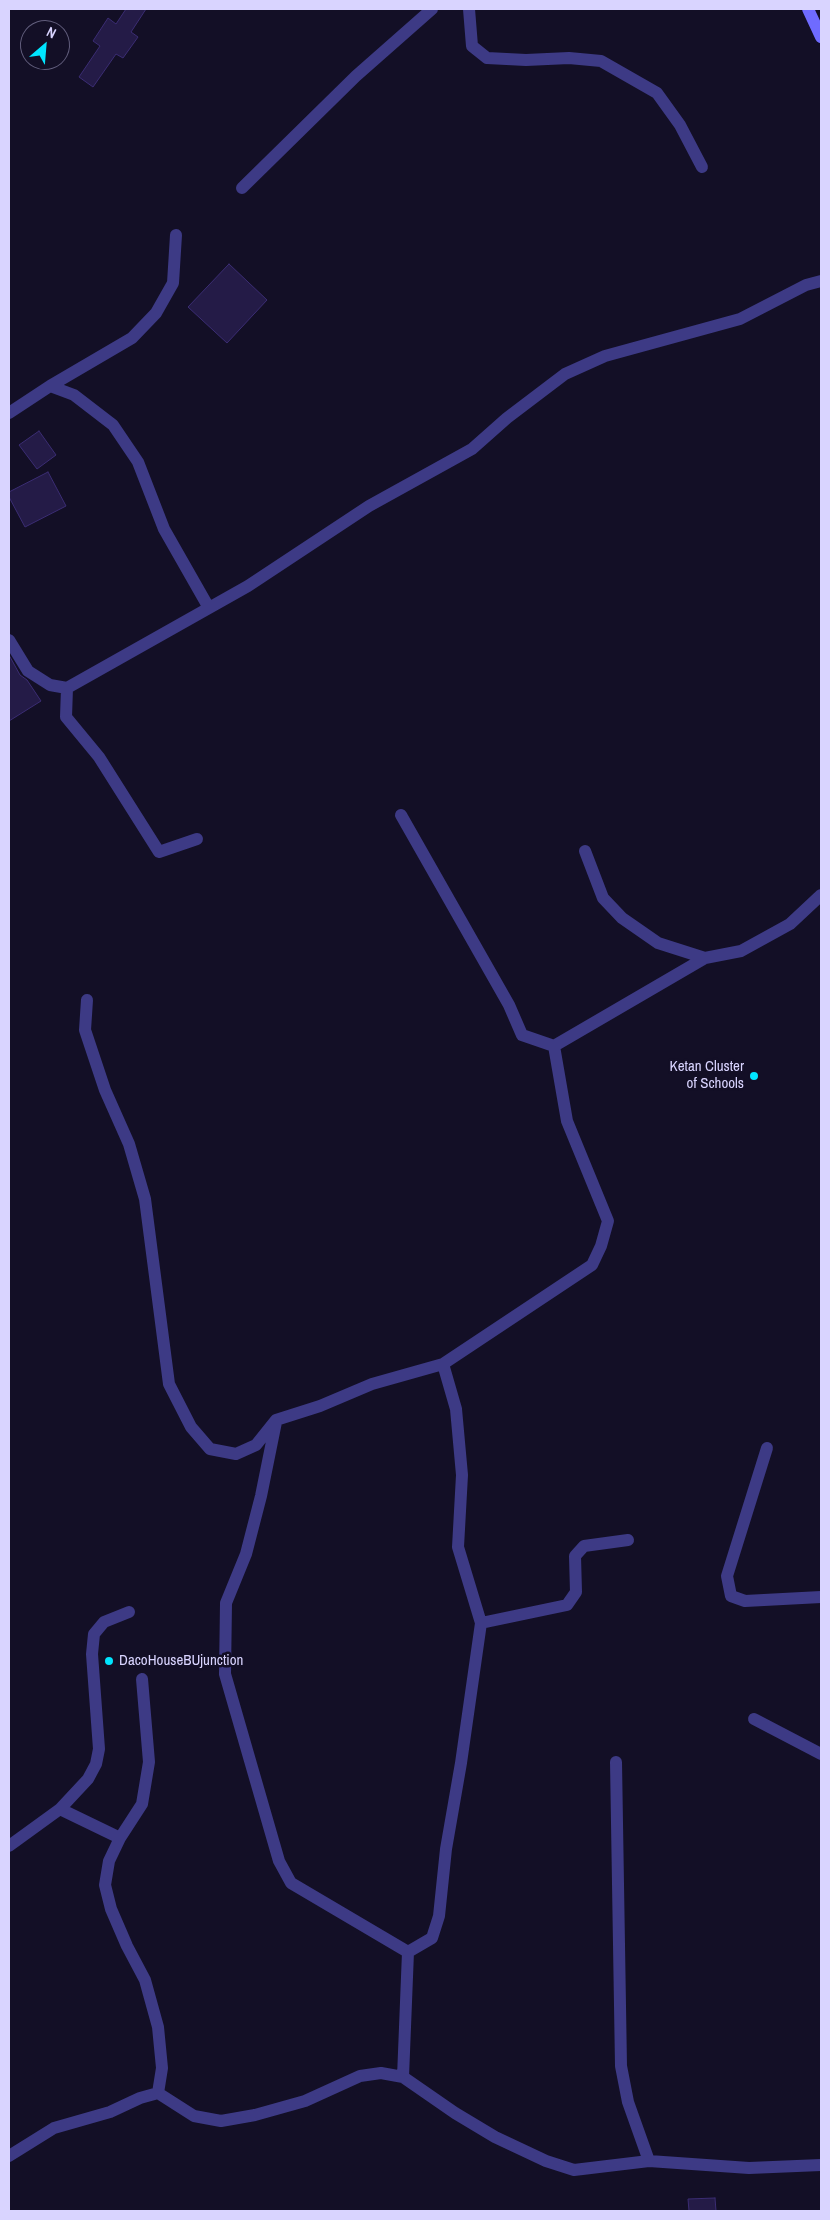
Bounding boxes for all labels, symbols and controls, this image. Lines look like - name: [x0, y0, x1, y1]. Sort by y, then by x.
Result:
- north arrow: [20, 20, 70, 70]
- text: N: [44, 23, 59, 42]
- place label: Ketan Cluster of Schools: [669, 1058, 744, 1093]
- marker: Ketan Cluster of Schools: [748, 1070, 760, 1082]
- place label: DacoHouseBUjunction: [119, 1652, 243, 1670]
- marker: DacoHouseBUjunction: [103, 1655, 115, 1667]

